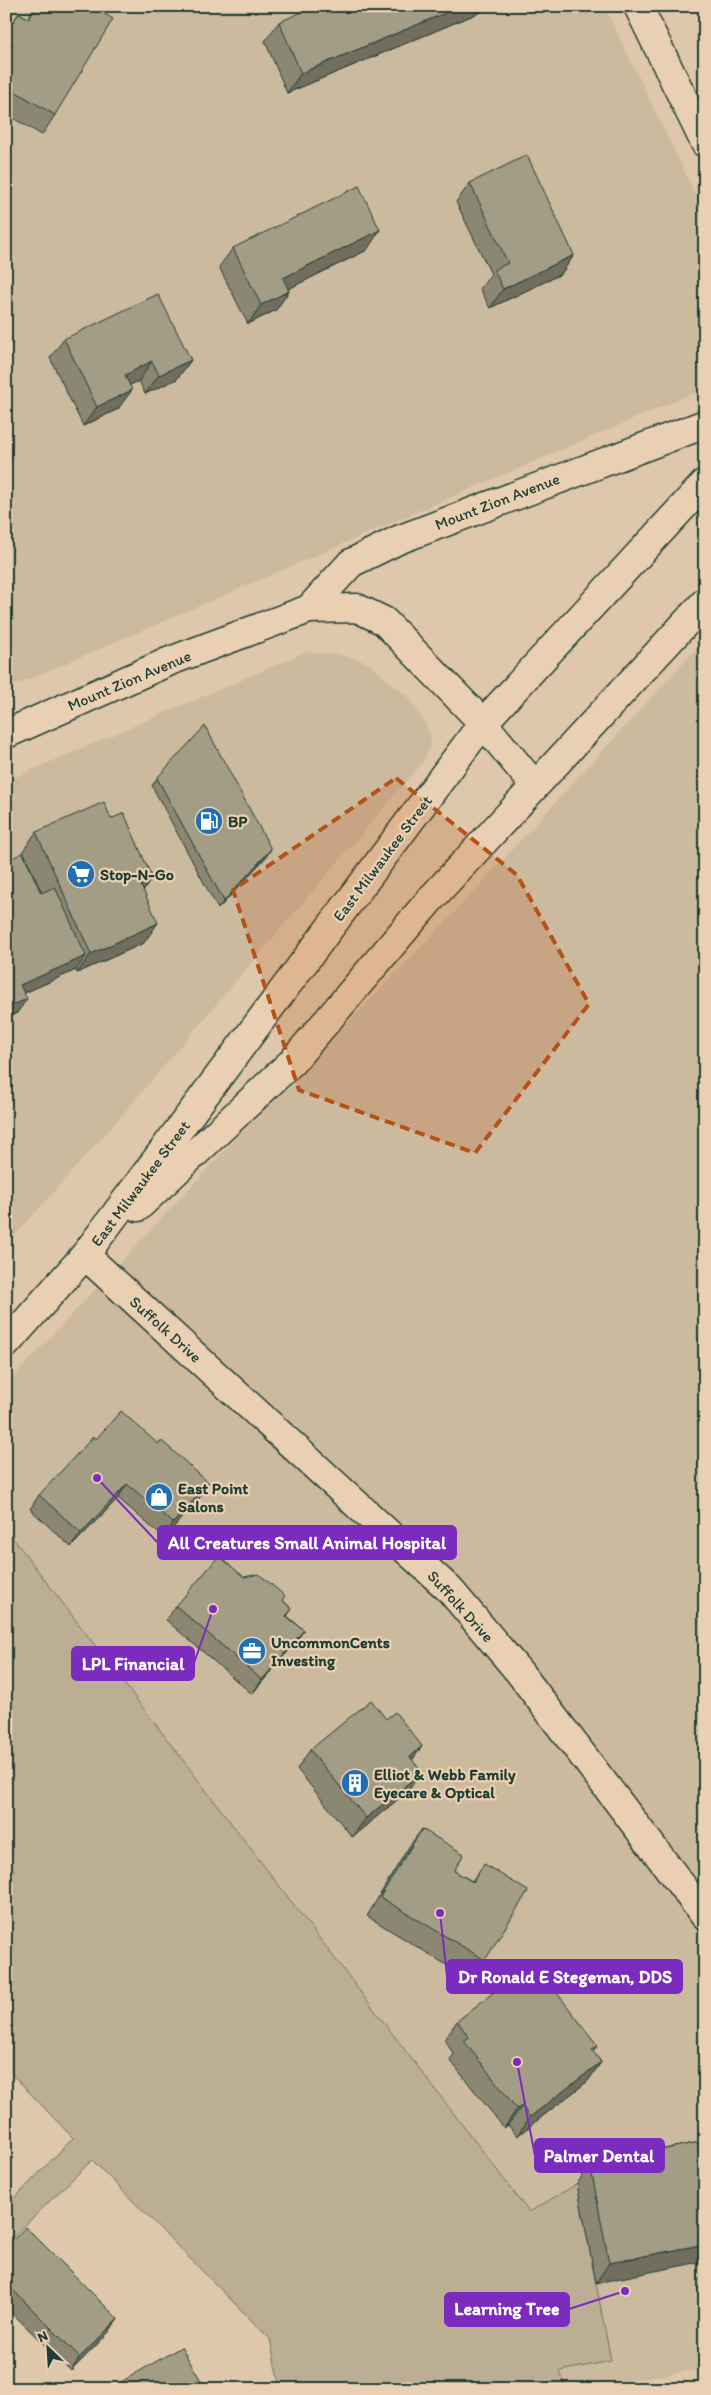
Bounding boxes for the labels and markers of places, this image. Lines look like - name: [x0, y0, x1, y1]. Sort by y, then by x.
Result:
- fuel station icon: BP: [194, 806, 224, 836]
- place label: BP: [228, 812, 248, 831]
- supermarket icon: Stop-N-Go: [66, 859, 96, 889]
- place label: Stop-N-Go: [100, 865, 174, 885]
- place label: East Point Salons: [178, 1479, 248, 1516]
- shop icon: East Point Salons: [144, 1482, 174, 1512]
- callout: All Creatures Small Animal Hospital: [158, 1526, 456, 1559]
- place label: UncommonCents Investing: [271, 1633, 390, 1671]
- office icon: UncommonCents Investing: [237, 1636, 267, 1666]
- callout: LPL Financial: [72, 1647, 194, 1680]
- place label: Elliot & Webb Family Eyecare & Optical: [374, 1765, 516, 1803]
- building icon: Elliot & Webb Family Eyecare & Optical: [340, 1768, 370, 1798]
- callout: Dr Ronald E Stegeman, DDS: [447, 1960, 682, 1993]
- callout: Palmer Dental: [535, 2139, 664, 2172]
- callout: Learning Tree: [445, 2293, 569, 2326]

